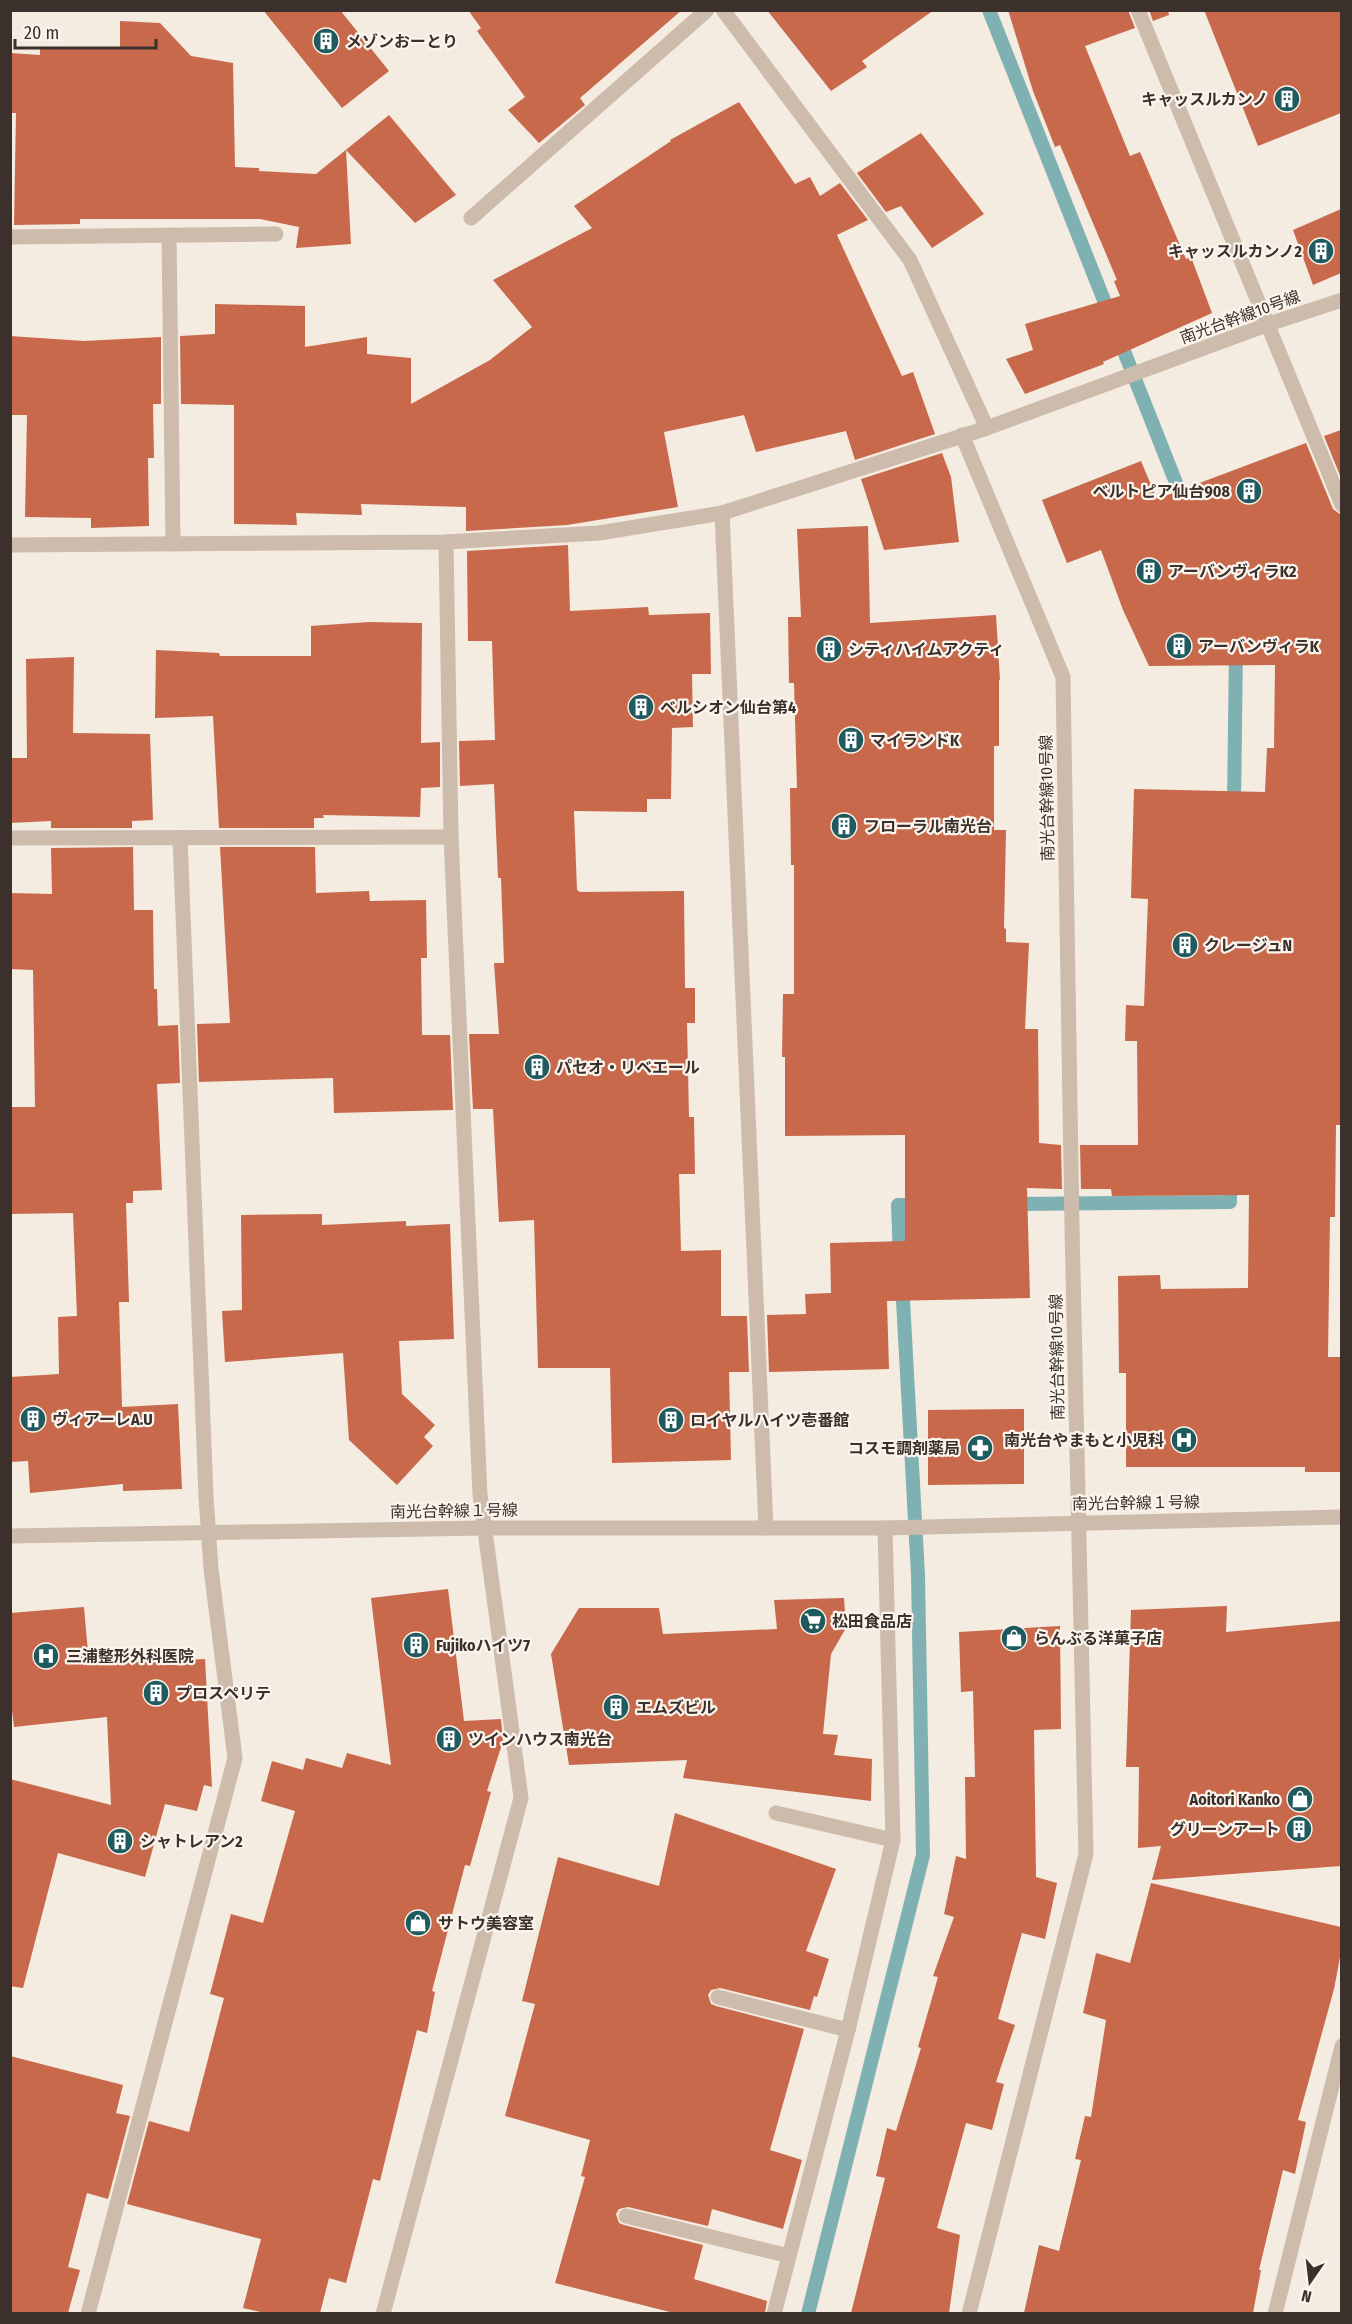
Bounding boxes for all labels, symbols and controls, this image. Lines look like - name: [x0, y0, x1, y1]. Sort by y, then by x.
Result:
- scale bar: [15, 12, 156, 50]
- text: 20 m: [24, 22, 59, 44]
- building icon: メゾンおーとり: [311, 26, 341, 56]
- place label: メゾンおーとり: [346, 32, 458, 51]
- building icon: キャッスルカンノ: [1272, 84, 1302, 114]
- place label: キャッスルカンノ: [1141, 90, 1268, 109]
- building icon: キャッスルカンノ2: [1306, 236, 1336, 266]
- place label: キャッスルカンノ2: [1168, 242, 1303, 261]
- street label: 南光台幹線10号線: [1177, 286, 1303, 348]
- building icon: ベルトピア仙台908: [1234, 476, 1264, 506]
- place label: ベルトピア仙台908: [1093, 482, 1231, 501]
- building icon: アーバンヴィラK2: [1134, 556, 1164, 586]
- place label: アーバンヴィラK2: [1168, 562, 1297, 581]
- building icon: アーバンヴィラK: [1164, 631, 1194, 661]
- building icon: シティハイムアクティ: [814, 634, 844, 664]
- place label: アーバンヴィラK: [1198, 637, 1320, 656]
- place label: シティハイムアクティ: [848, 640, 1005, 659]
- building icon: ベルシオン仙台第4: [626, 692, 656, 722]
- place label: ベルシオン仙台第4: [660, 698, 796, 717]
- building icon: マイランドK: [836, 725, 866, 755]
- place label: マイランドK: [870, 731, 960, 750]
- street label: 南光台幹線10号線: [1036, 735, 1058, 861]
- building icon: フローラル南光台: [829, 811, 859, 841]
- place label: フローラル南光台: [864, 817, 992, 836]
- building icon: クレージュN: [1170, 930, 1200, 960]
- place label: クレージュN: [1204, 936, 1292, 955]
- building icon: パセオ・リベエール: [522, 1052, 552, 1082]
- place label: パセオ・リベエール: [556, 1058, 700, 1077]
- street label: 南光台幹線10号線: [1046, 1294, 1068, 1420]
- building icon: ヴィアーレA.U: [18, 1404, 48, 1434]
- building icon: ロイヤルハイツ壱番館: [656, 1405, 686, 1435]
- place label: ヴィアーレA.U: [52, 1410, 153, 1429]
- place label: ロイヤルハイツ壱番館: [690, 1411, 849, 1430]
- hospital icon: 南光台やまもと小児科: [1169, 1425, 1199, 1455]
- place label: 南光台やまもと小児科: [1004, 1431, 1164, 1450]
- pharmacy icon: コスモ調剤薬局: [965, 1433, 995, 1463]
- place label: コスモ調剤薬局: [848, 1439, 960, 1458]
- street label: 南光台幹線１号線: [1072, 1492, 1200, 1514]
- street label: 南光台幹線１号線: [390, 1500, 518, 1522]
- supermarket icon: 松田食品店: [798, 1606, 828, 1636]
- place label: 松田食品店: [832, 1612, 912, 1631]
- shop icon: らんぶる洋菓子店: [999, 1623, 1029, 1653]
- place label: らんぶる洋菓子店: [1034, 1629, 1162, 1648]
- building icon: Fujikoハイツ7: [401, 1630, 431, 1660]
- place label: Fujikoハイツ7: [436, 1636, 530, 1655]
- hospital icon: 三浦整形外科医院: [31, 1641, 61, 1671]
- place label: 三浦整形外科医院: [66, 1647, 194, 1666]
- building icon: プロスペリテ: [141, 1678, 171, 1708]
- place label: プロスペリテ: [176, 1684, 271, 1703]
- building icon: エムズビル: [601, 1692, 631, 1722]
- place label: エムズビル: [636, 1698, 716, 1717]
- building icon: ツインハウス南光台: [434, 1724, 464, 1754]
- place label: ツインハウス南光台: [468, 1730, 612, 1749]
- shop icon: Aoitori Kanko: [1285, 1784, 1315, 1814]
- place label: Aoitori Kanko: [1188, 1790, 1280, 1809]
- building icon: グリーンアート: [1284, 1814, 1314, 1844]
- place label: グリーンアート: [1170, 1820, 1280, 1839]
- building icon: シャトレアン2: [105, 1826, 135, 1856]
- place label: シャトレアン2: [140, 1832, 243, 1851]
- shop icon: サトウ美容室: [403, 1908, 433, 1938]
- place label: サトウ美容室: [438, 1914, 534, 1933]
- north arrow: [1280, 2252, 1340, 2312]
- text: N: [1300, 2286, 1313, 2306]

